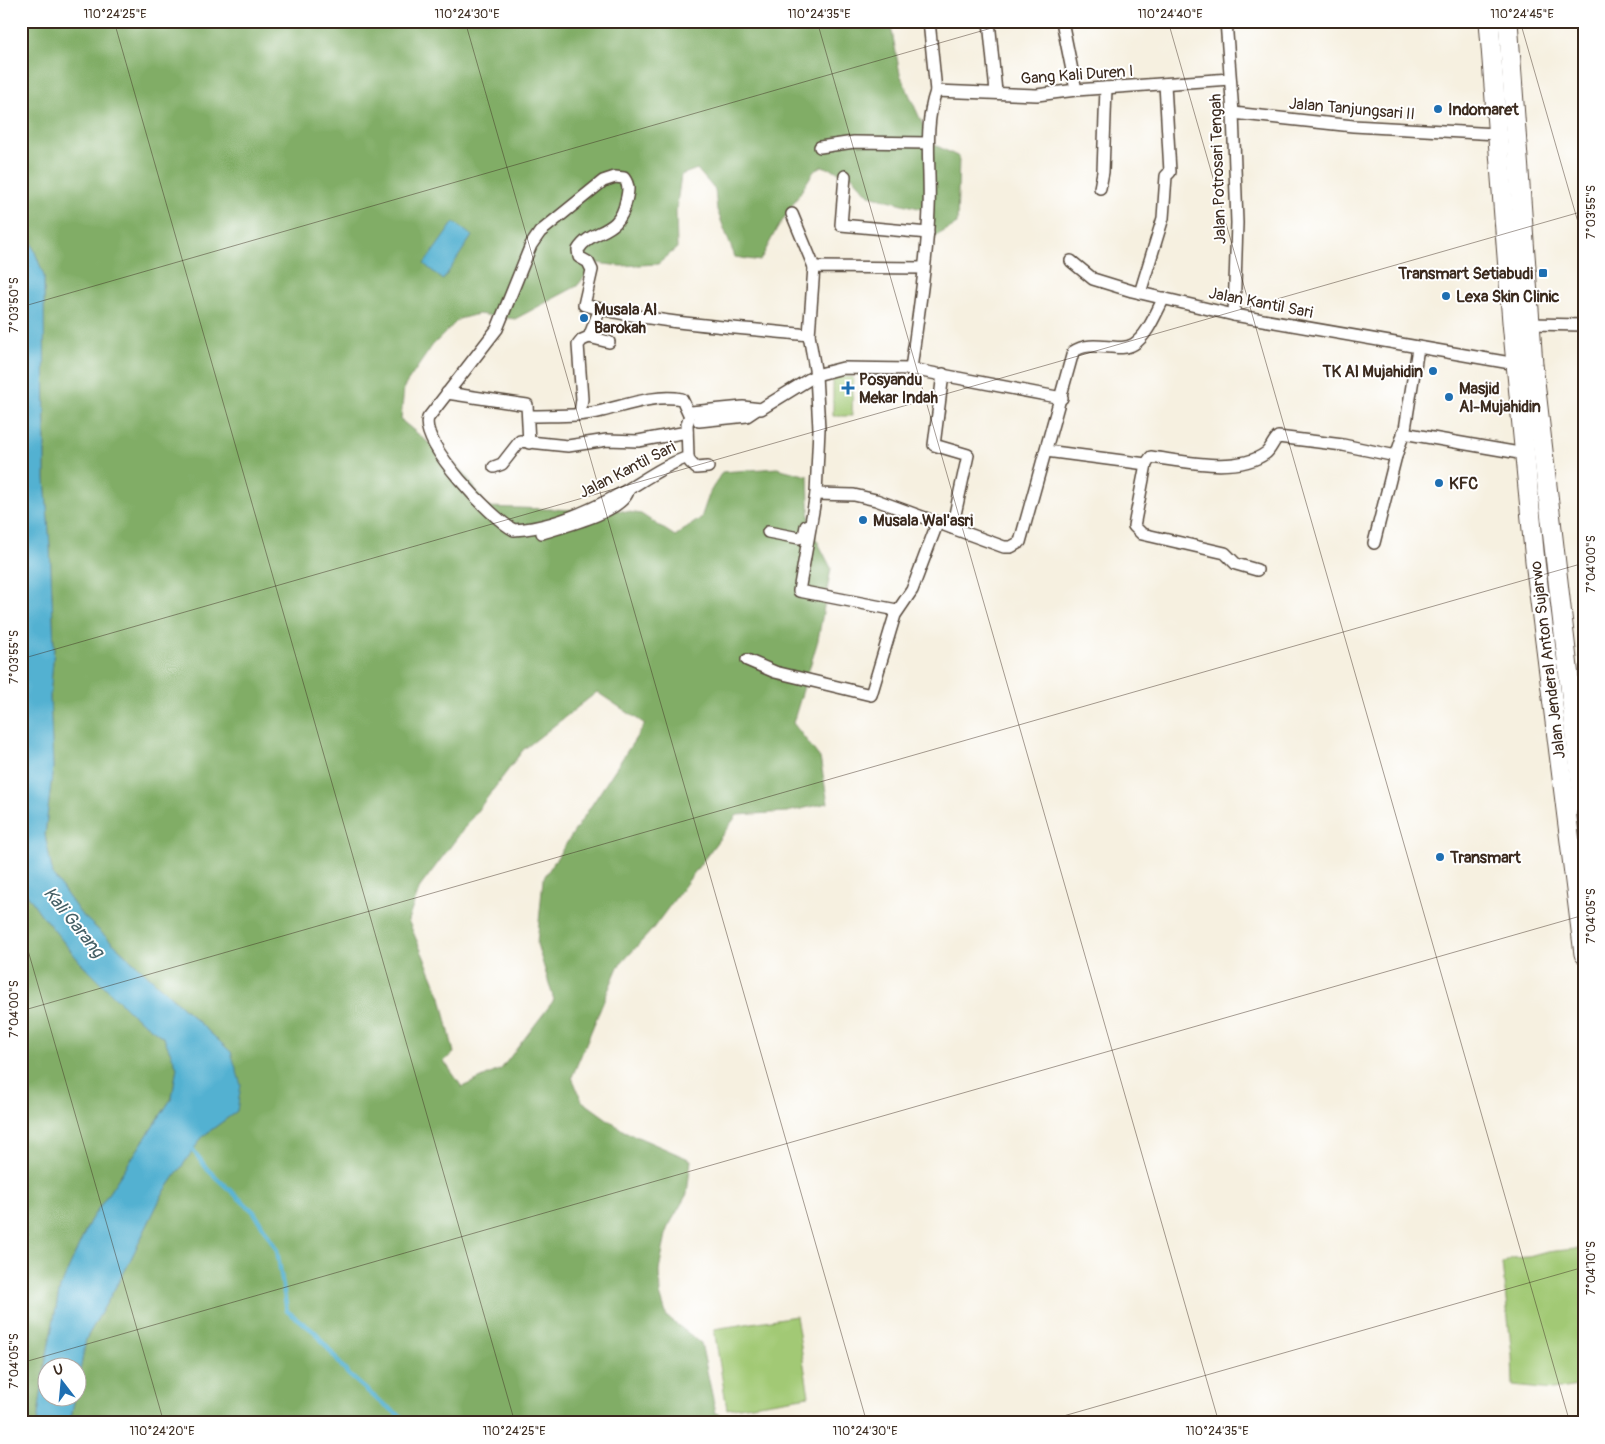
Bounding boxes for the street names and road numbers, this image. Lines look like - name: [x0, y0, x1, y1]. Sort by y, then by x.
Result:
- street label: Gang Kali Duren I: [1020, 61, 1134, 89]
- street label: Jalan Potrosari Tengah: [1205, 93, 1231, 244]
- street label: Jalan Tanjungsari II: [1288, 94, 1416, 124]
- street label: Jalan Kantil Sari: [1207, 283, 1315, 323]
- street label: Jalan Kantil Sari: [576, 437, 679, 503]
- street label: Jalan Jenderal Anton Sujarwo: [1526, 559, 1570, 760]

